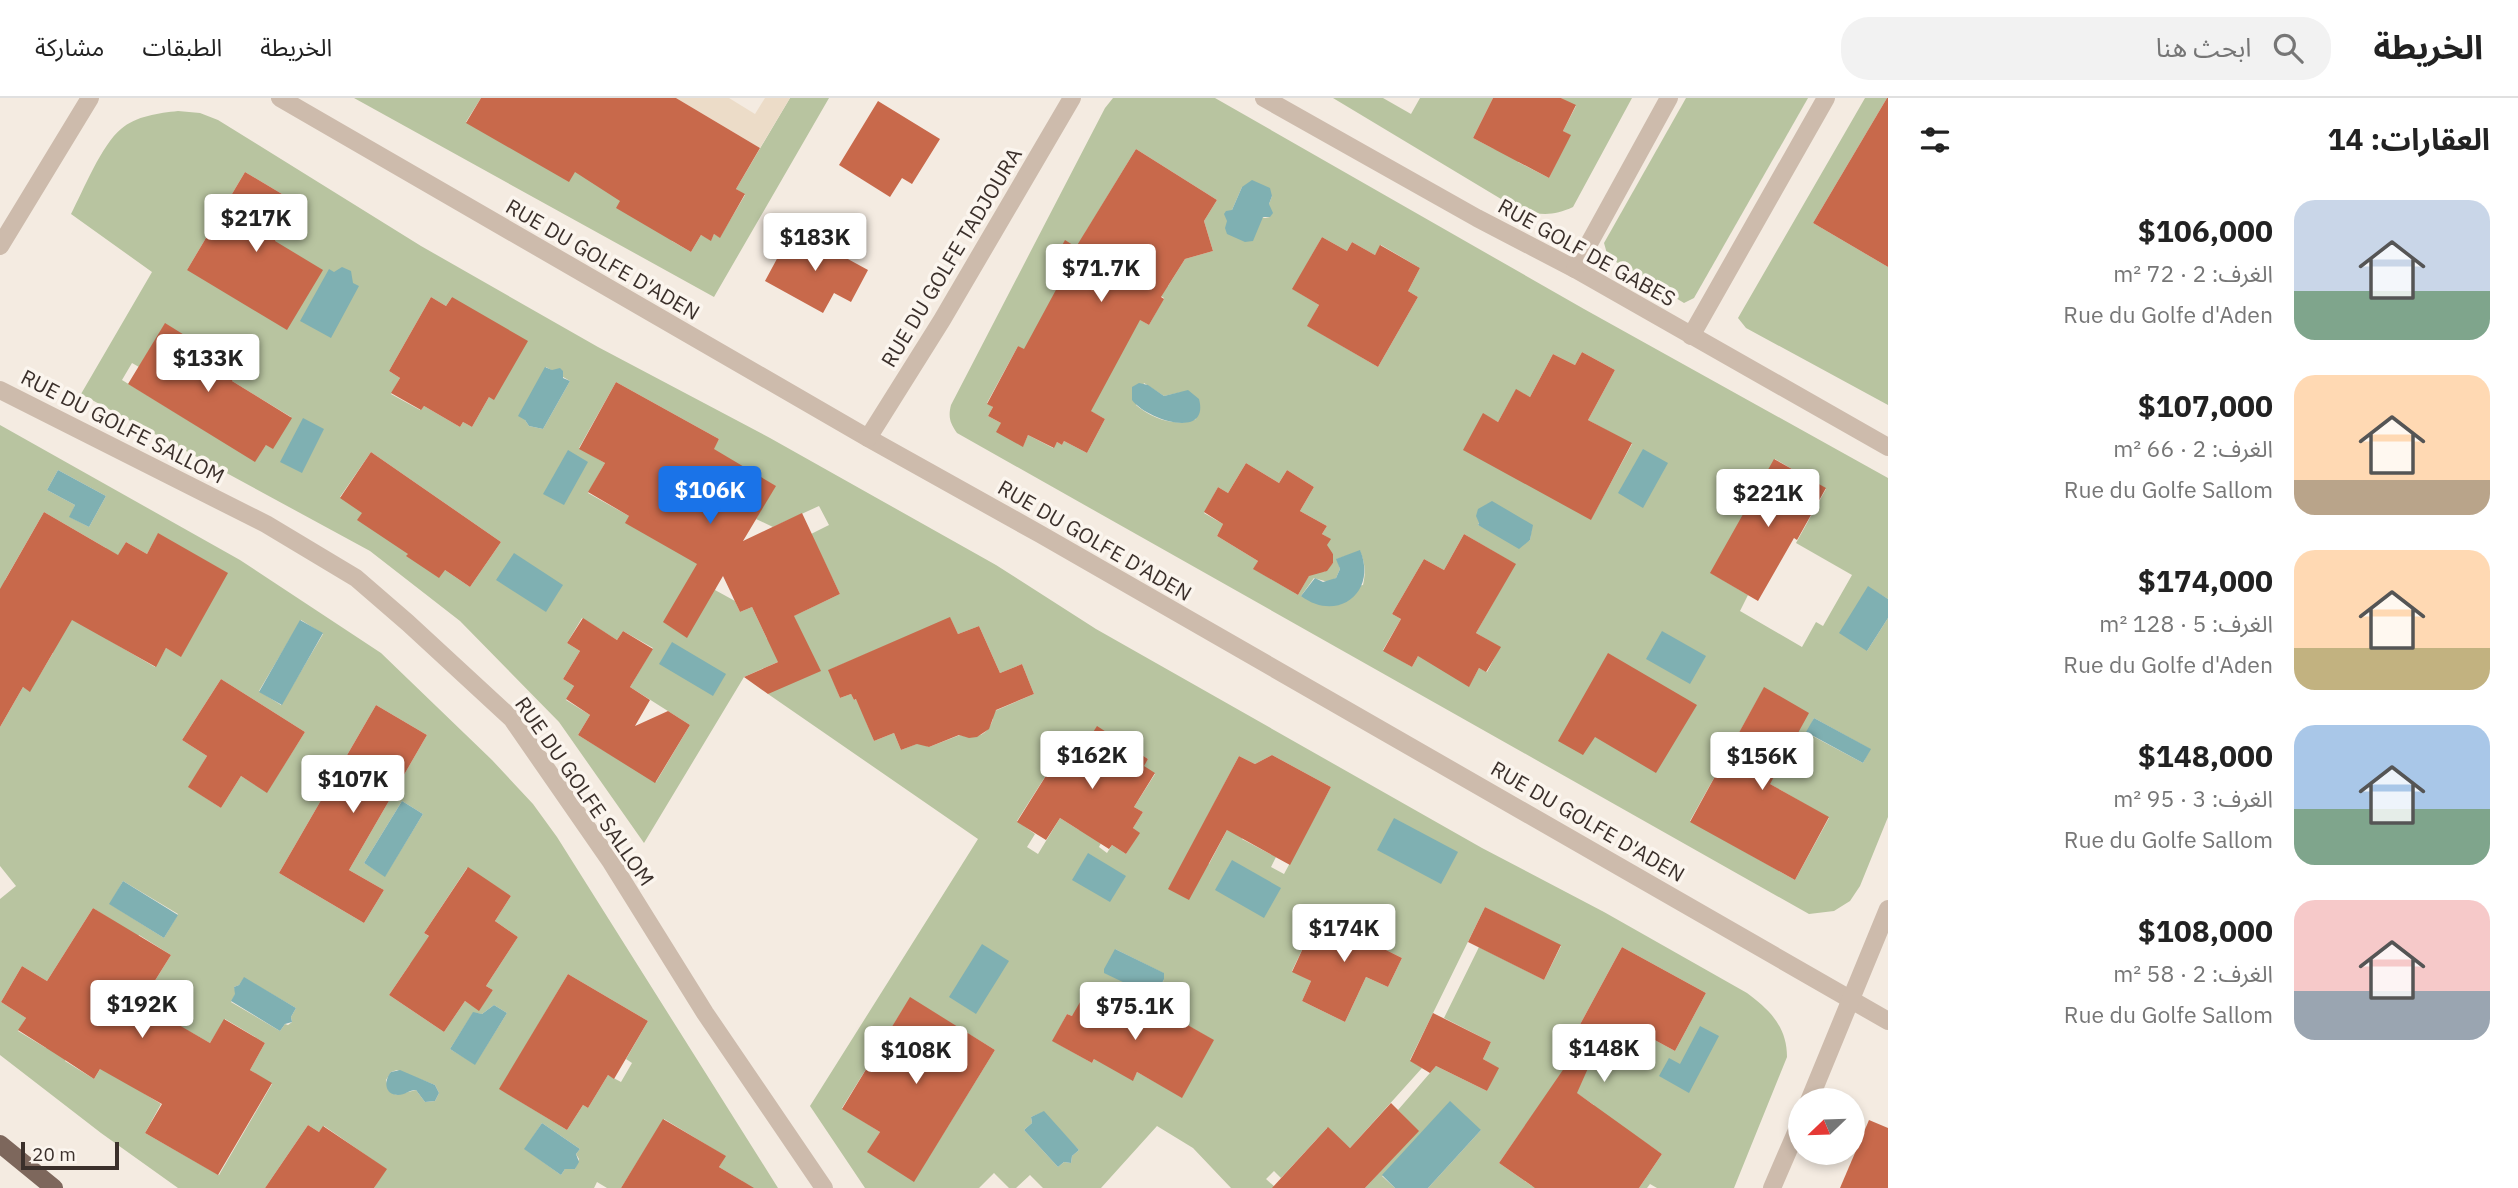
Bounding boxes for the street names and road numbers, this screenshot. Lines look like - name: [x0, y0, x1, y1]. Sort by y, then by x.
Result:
- street label: RUE DU GOLFE TADJOURA: [874, 142, 1028, 372]
- street label: RUE DU GOLFE D'ADEN: [501, 192, 705, 326]
- street label: RUE GOLF DE GABES: [1493, 192, 1681, 312]
- street label: RUE DU GOLFE SALLOM: [16, 362, 230, 490]
- street label: RUE DU GOLFE D'ADEN: [993, 473, 1197, 607]
- street label: RUE DU GOLFE SALLOM: [509, 691, 661, 891]
- street label: RUE DU GOLFE D'ADEN: [1486, 754, 1690, 888]

